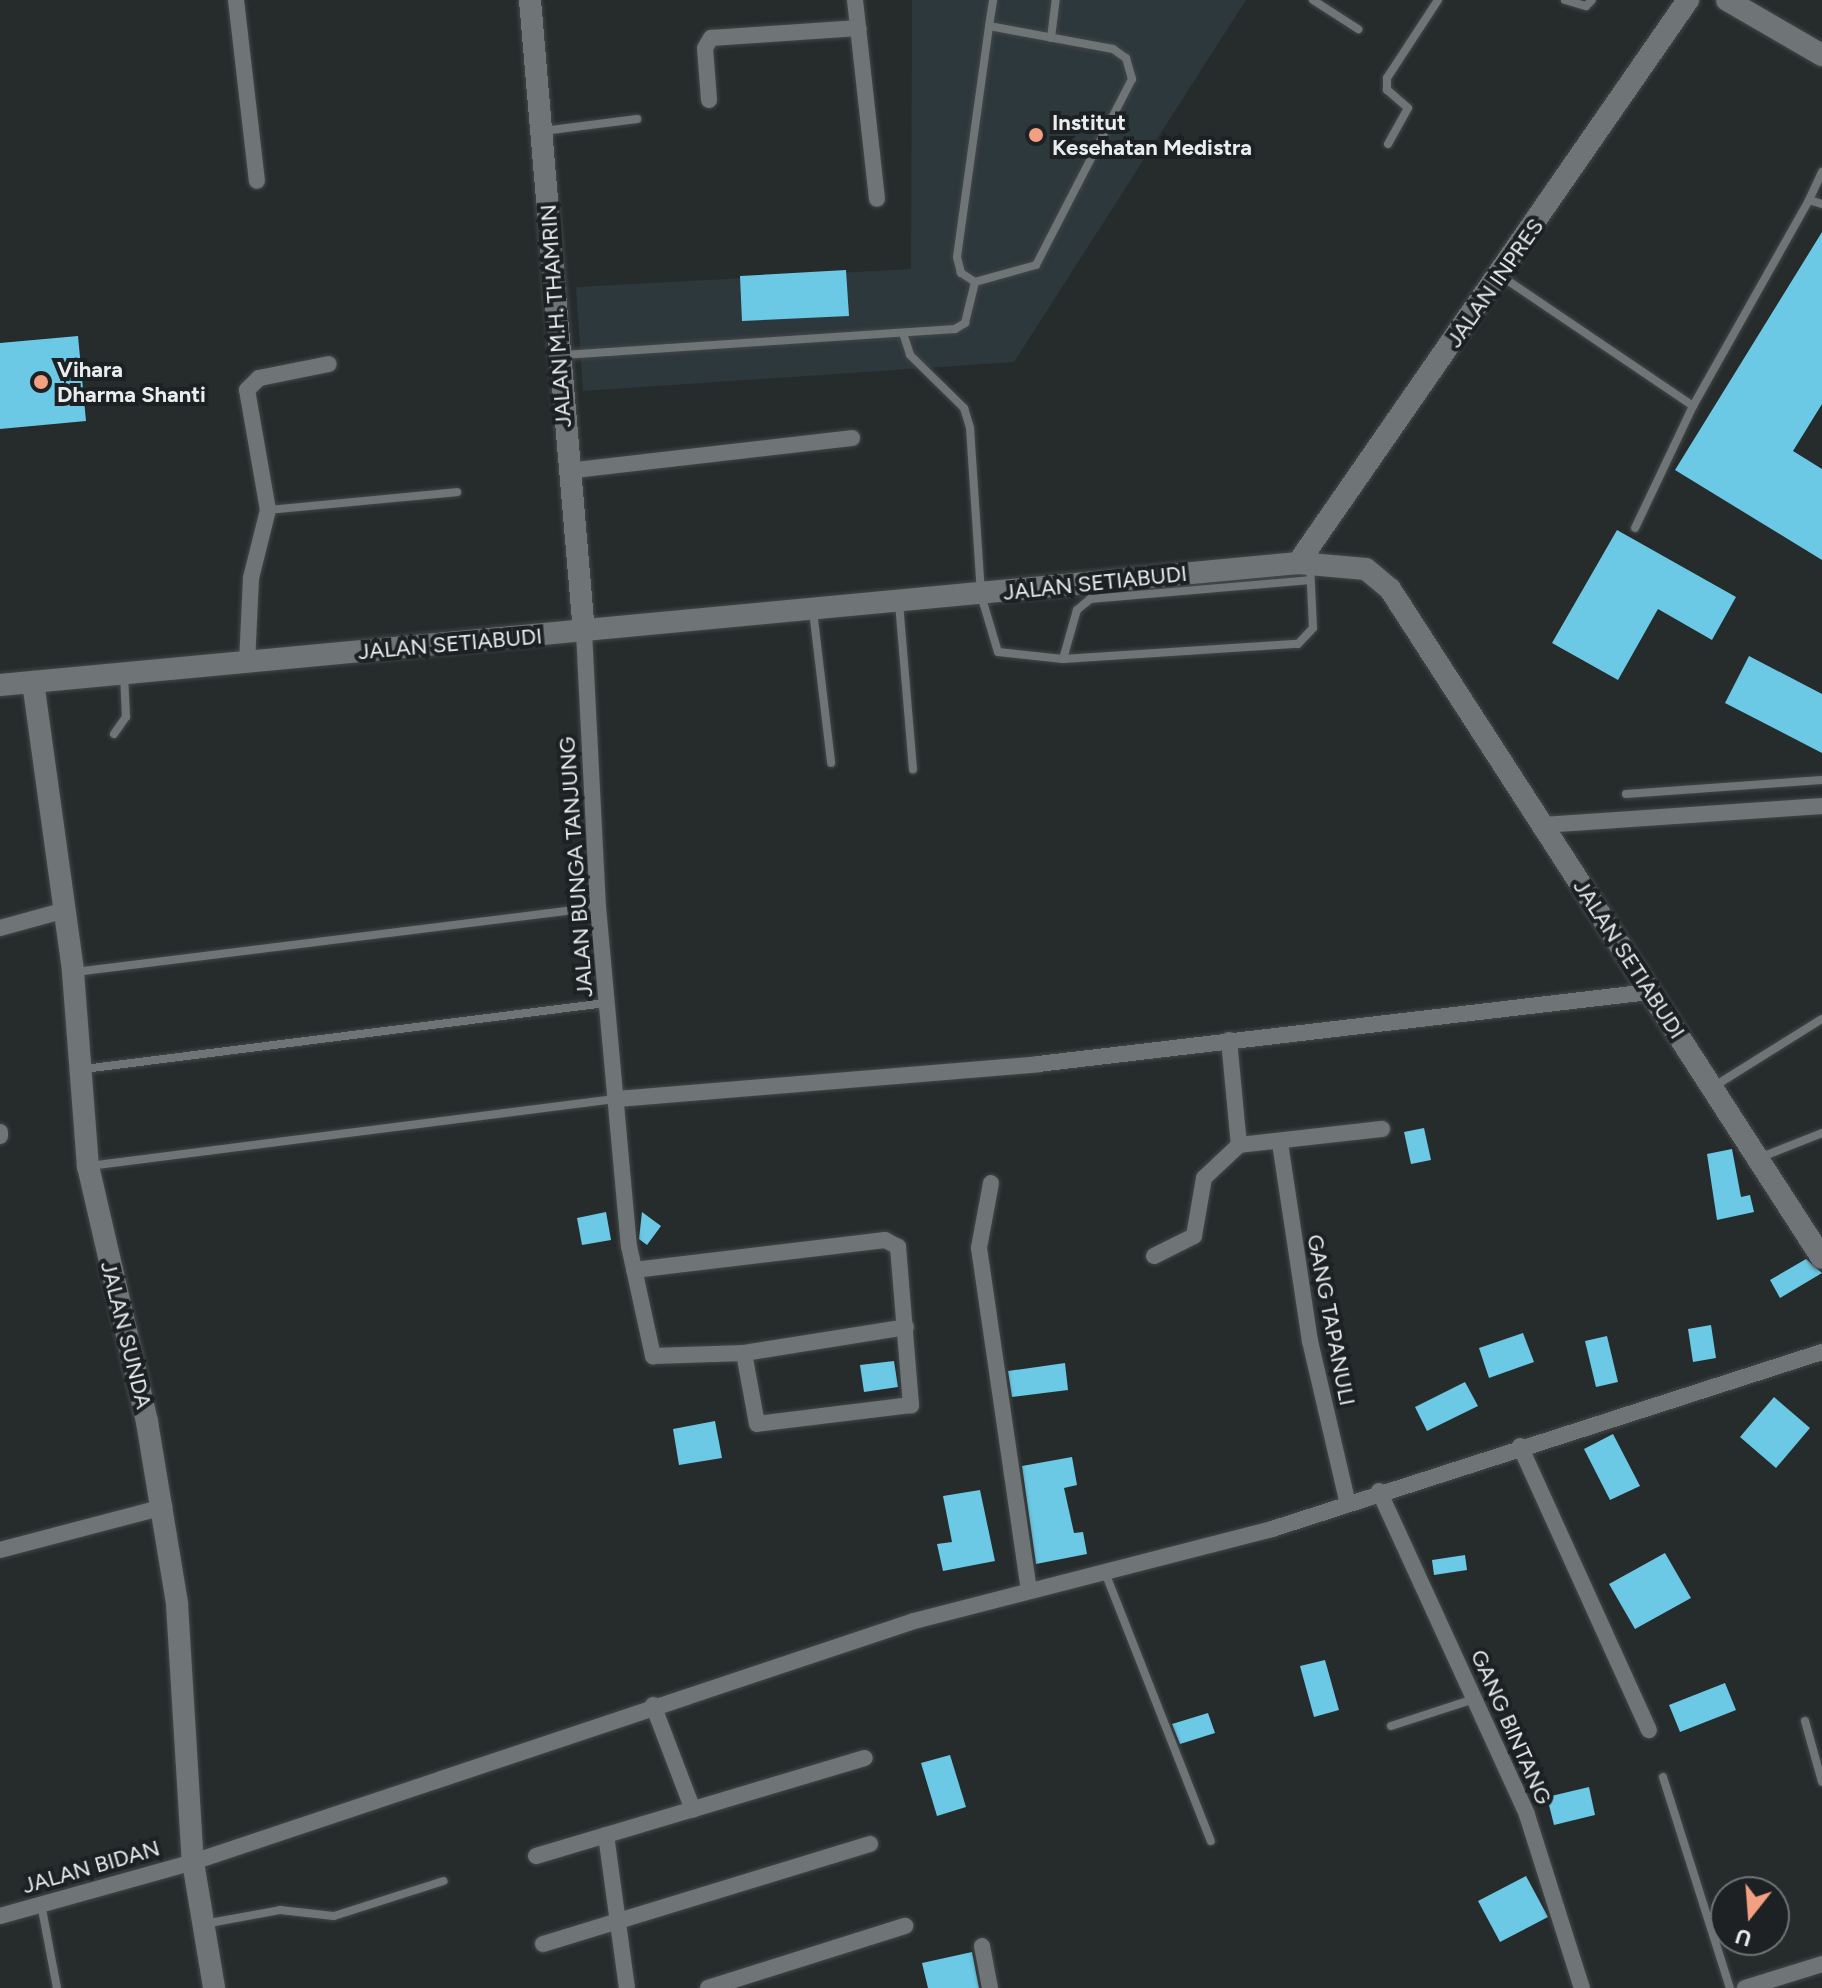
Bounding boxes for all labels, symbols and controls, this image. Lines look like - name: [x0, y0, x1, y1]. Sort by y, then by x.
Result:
- place label: Institut Kesehatan Medistra: [1052, 109, 1252, 160]
- marker: Institut Kesehatan Medistra: [1027, 126, 1045, 144]
- street label: JALAN M.H. THAMRIN: [535, 204, 577, 428]
- street label: JALAN INPRES: [1441, 214, 1549, 352]
- place label: Vihara Dharma Shanti: [57, 356, 206, 408]
- marker: Vihara Dharma Shanti: [32, 373, 50, 391]
- street label: JALAN SETIABUDI: [1002, 560, 1188, 606]
- street label: JALAN SETIABUDI: [357, 623, 543, 665]
- street label: JALAN BUNGA TANJUNG: [554, 736, 598, 998]
- street label: JALAN SETIABUDI: [1568, 874, 1690, 1044]
- street label: GANG TAPANULI: [1301, 1232, 1361, 1408]
- street label: JALAN SUNDA: [95, 1258, 157, 1412]
- street label: GANG BINTANG: [1465, 1646, 1557, 1808]
- street label: JALAN BIDAN: [19, 1835, 163, 1899]
- north arrow: [1710, 1876, 1790, 1956]
- text: U: [1732, 1922, 1755, 1953]

